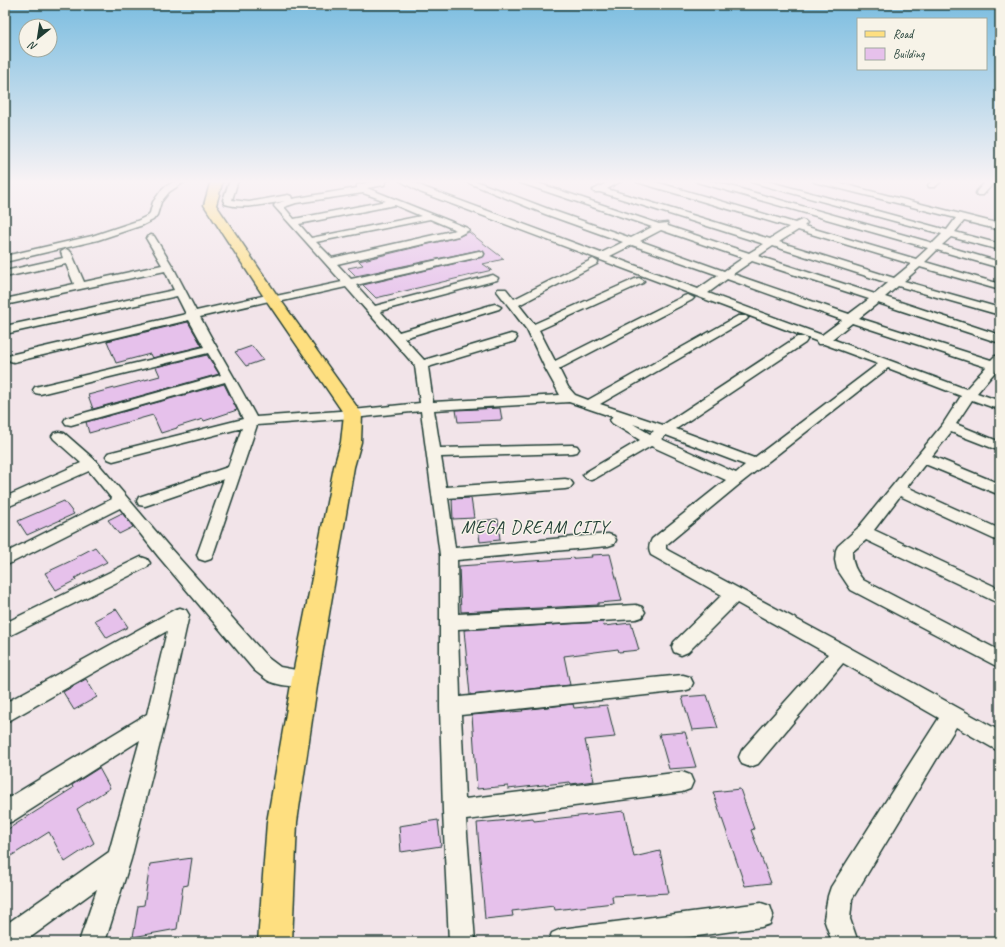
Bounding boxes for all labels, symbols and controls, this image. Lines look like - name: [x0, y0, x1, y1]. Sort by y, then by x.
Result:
- north arrow: [18, 18, 58, 58]
- legend: [857, 18, 987, 70]
- text: Road: [893, 26, 915, 42]
- text: N: [25, 38, 39, 54]
- text: Building: [893, 46, 925, 62]
- district label: MEGA DREAM CITY: [461, 516, 612, 538]

